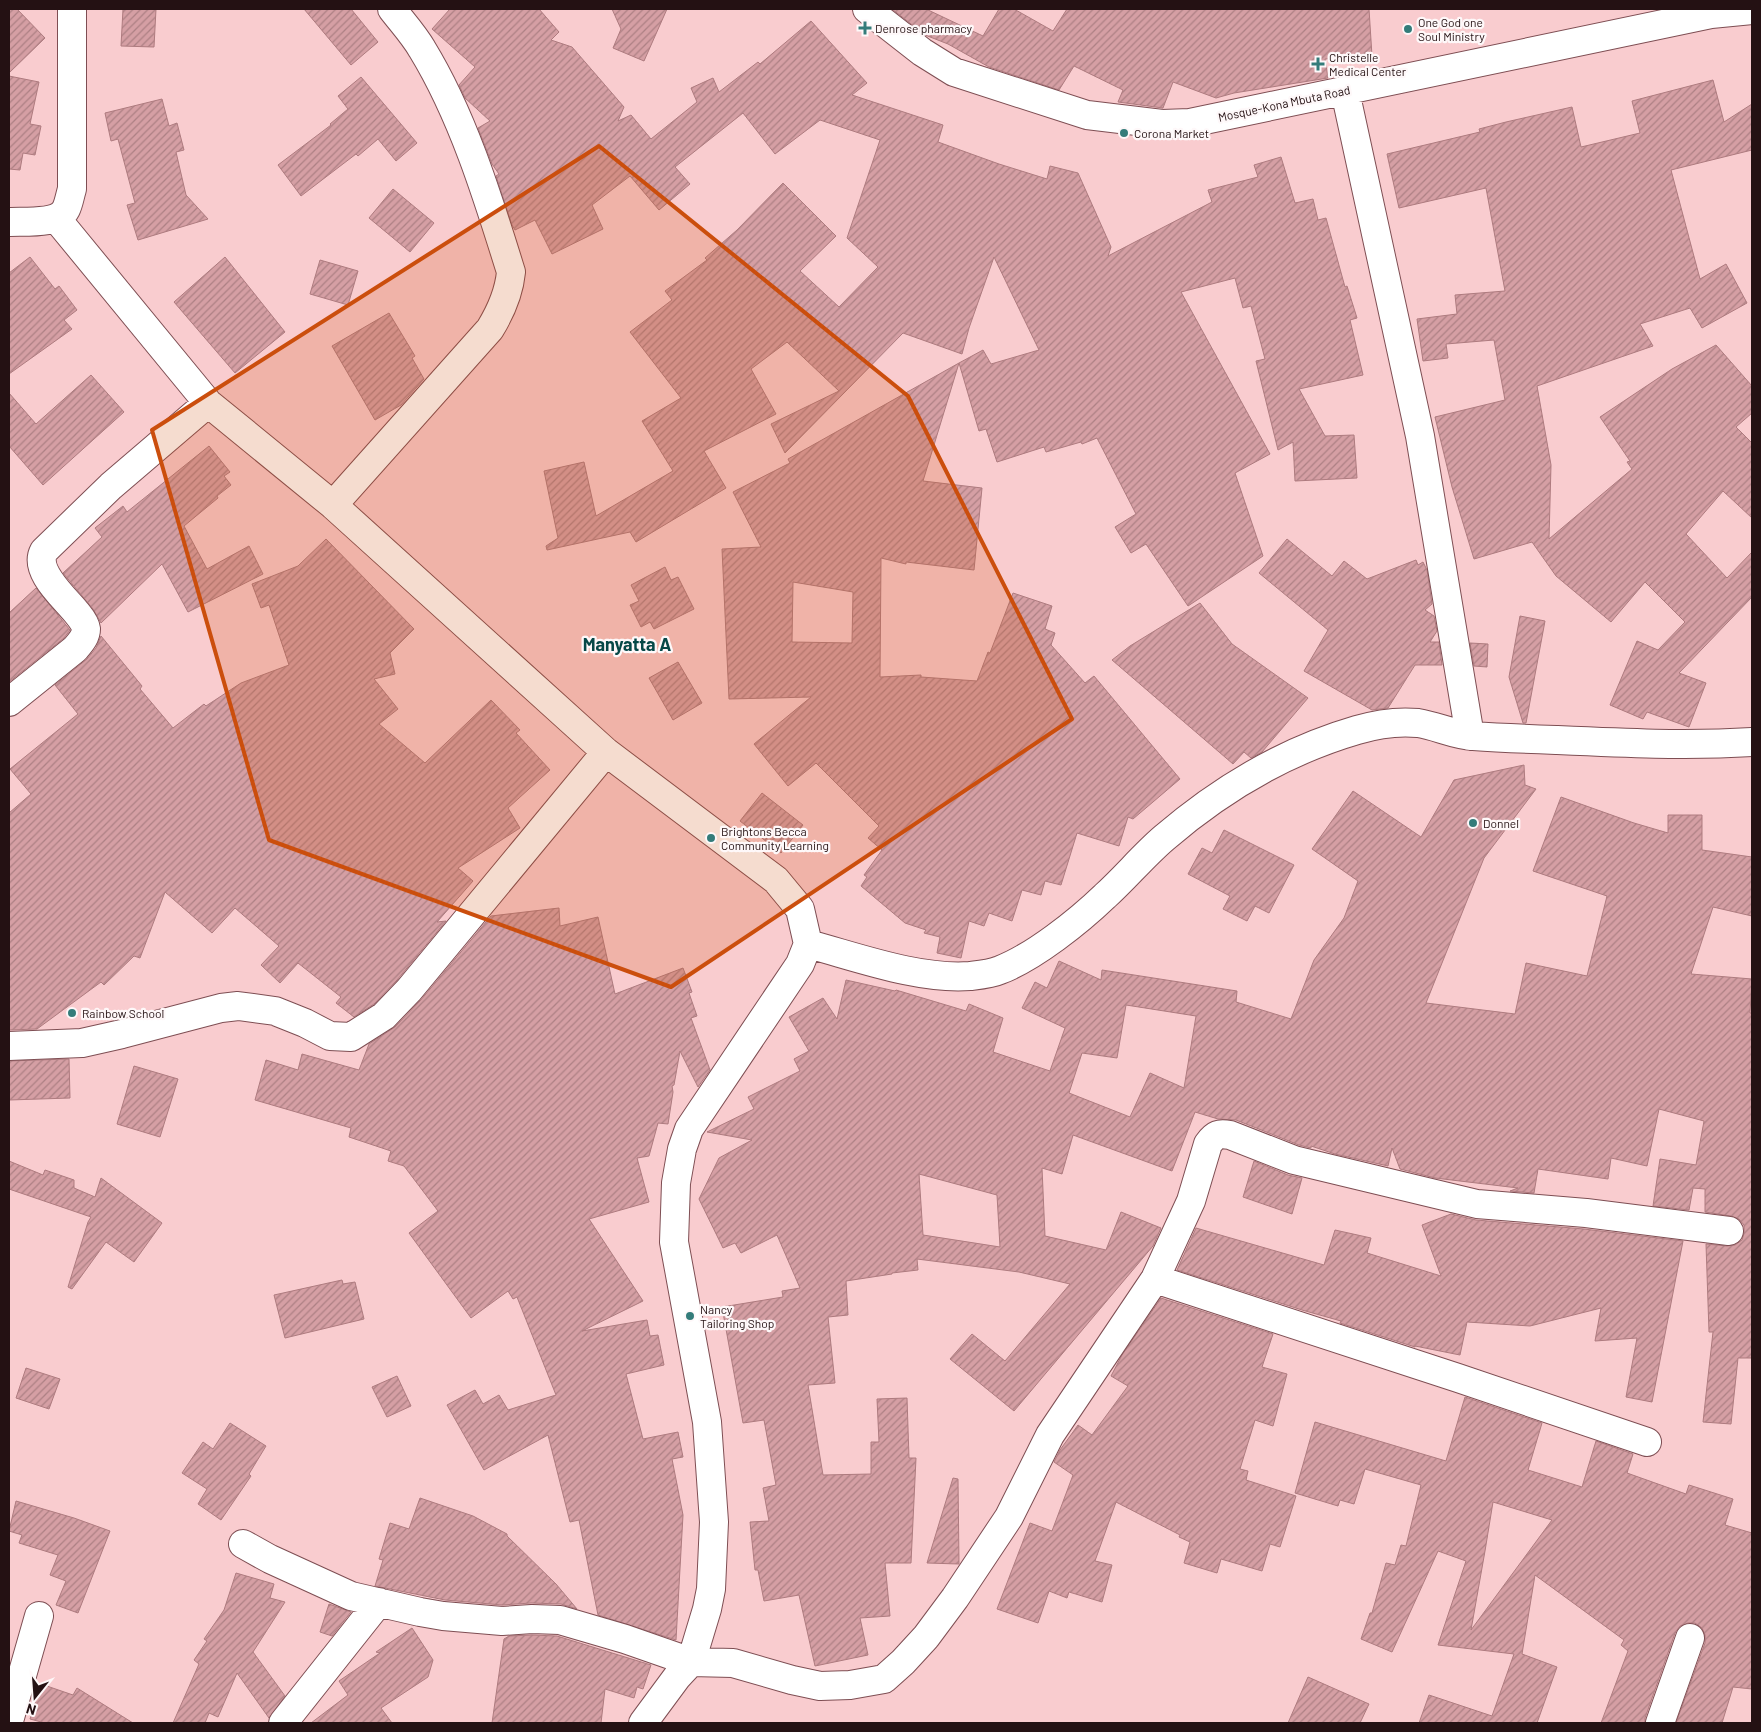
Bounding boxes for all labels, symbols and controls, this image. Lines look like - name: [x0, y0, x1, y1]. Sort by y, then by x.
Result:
- place label: One God one Soul Ministry: [1418, 15, 1485, 43]
- place label: Denrose pharmacy: [875, 21, 973, 35]
- marker: Denrose pharmacy: [859, 22, 871, 34]
- marker: One God one Soul Ministry: [1402, 23, 1414, 35]
- place label: Christelle Medical Center: [1329, 50, 1407, 78]
- marker: Christelle Medical Center: [1311, 57, 1325, 71]
- street label: Mosque-Kona Mbuta Road: [1217, 82, 1351, 124]
- place label: Corona Market: [1134, 126, 1209, 140]
- marker: Corona Market: [1118, 127, 1130, 139]
- district label: Manyatta A: [583, 633, 671, 655]
- place label: Donnel: [1483, 816, 1519, 830]
- marker: Donnel: [1467, 817, 1479, 829]
- place label: Brightons Becca Community Learning: [721, 824, 829, 852]
- marker: Brightons Becca Community Learning: [705, 832, 717, 844]
- place label: Rainbow School: [82, 1006, 164, 1020]
- marker: Rainbow School: [66, 1007, 78, 1019]
- place label: Nancy Tailoring Shop: [700, 1302, 774, 1330]
- marker: Nancy Tailoring Shop: [684, 1310, 696, 1322]
- north arrow: [10, 1672, 60, 1722]
- text: N: [24, 1700, 38, 1719]

